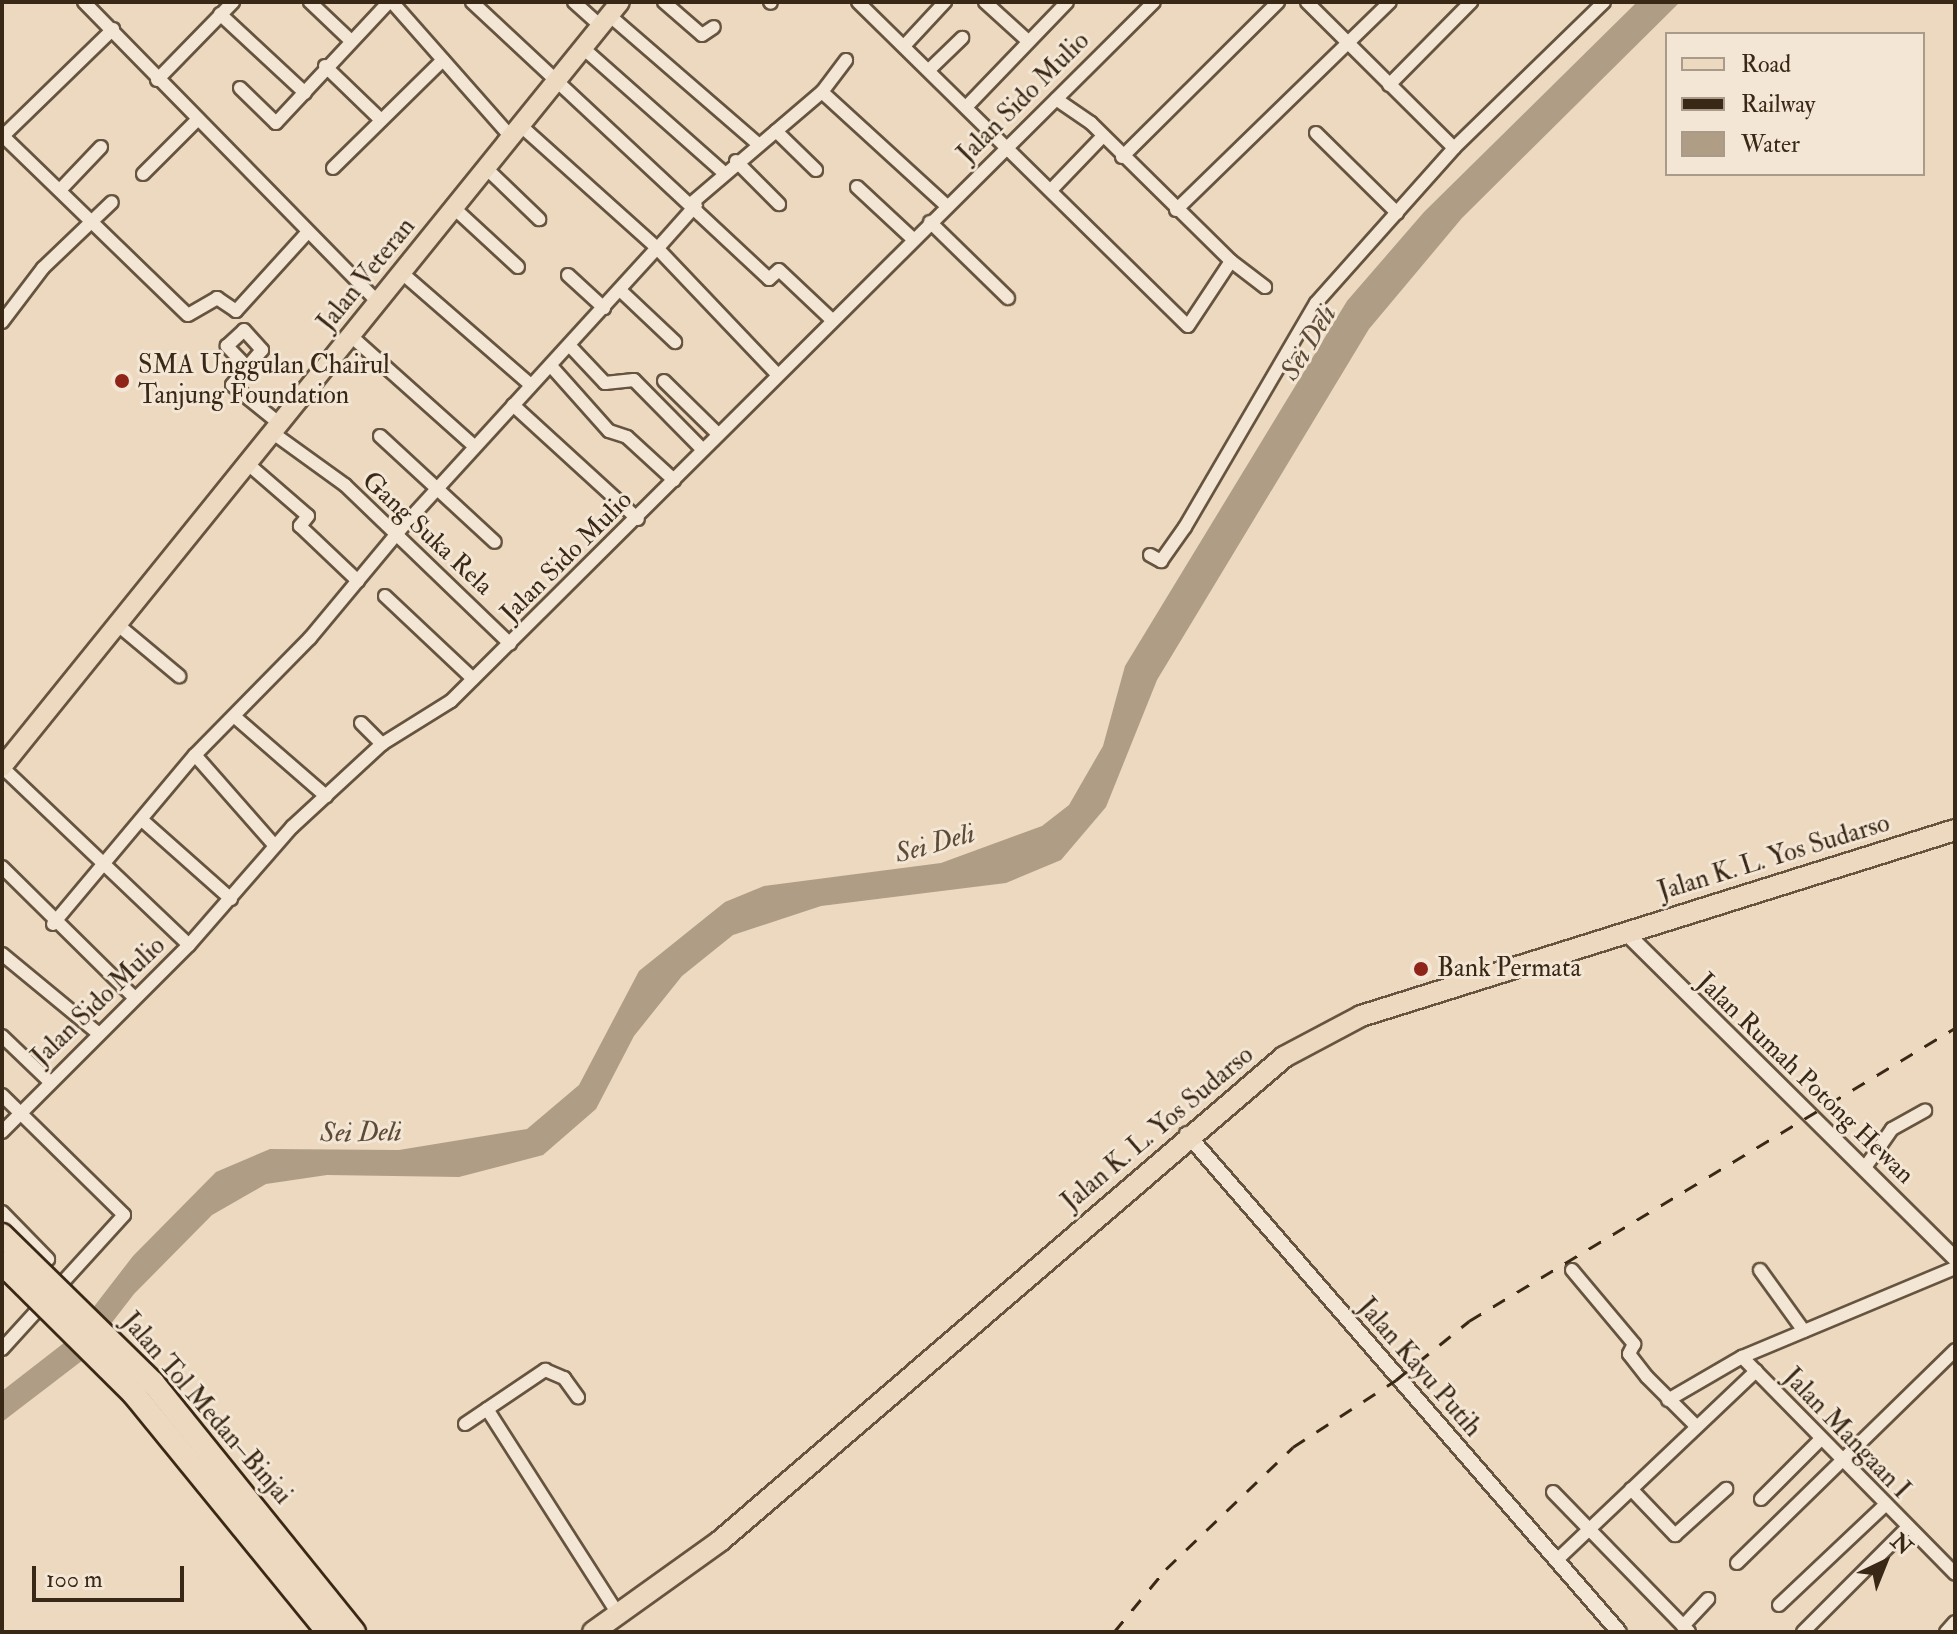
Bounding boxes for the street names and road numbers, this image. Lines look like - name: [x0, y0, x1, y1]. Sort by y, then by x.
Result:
- street label: Jalan Sido Mulio: [952, 26, 1096, 170]
- street label: Jalan Veteran: [312, 212, 422, 338]
- street label: Gang Suka Rela: [355, 466, 499, 602]
- street label: Jalan Sido Mulio: [495, 485, 639, 629]
- street label: Jalan K. L. Yos Sudarso: [1655, 808, 1893, 908]
- street label: Jalan Sido Mulio: [26, 931, 172, 1073]
- street label: Jalan Rumah Potong Hewan: [1690, 967, 1920, 1191]
- street label: Jalan K. L. Yos Sudarso: [1056, 1040, 1260, 1218]
- street label: Jalan Kayu Putih: [1350, 1292, 1488, 1444]
- street label: Jalan Tol Medan–Binjai: [114, 1307, 298, 1511]
- street label: Jalan Mangaan I: [1776, 1362, 1916, 1506]

